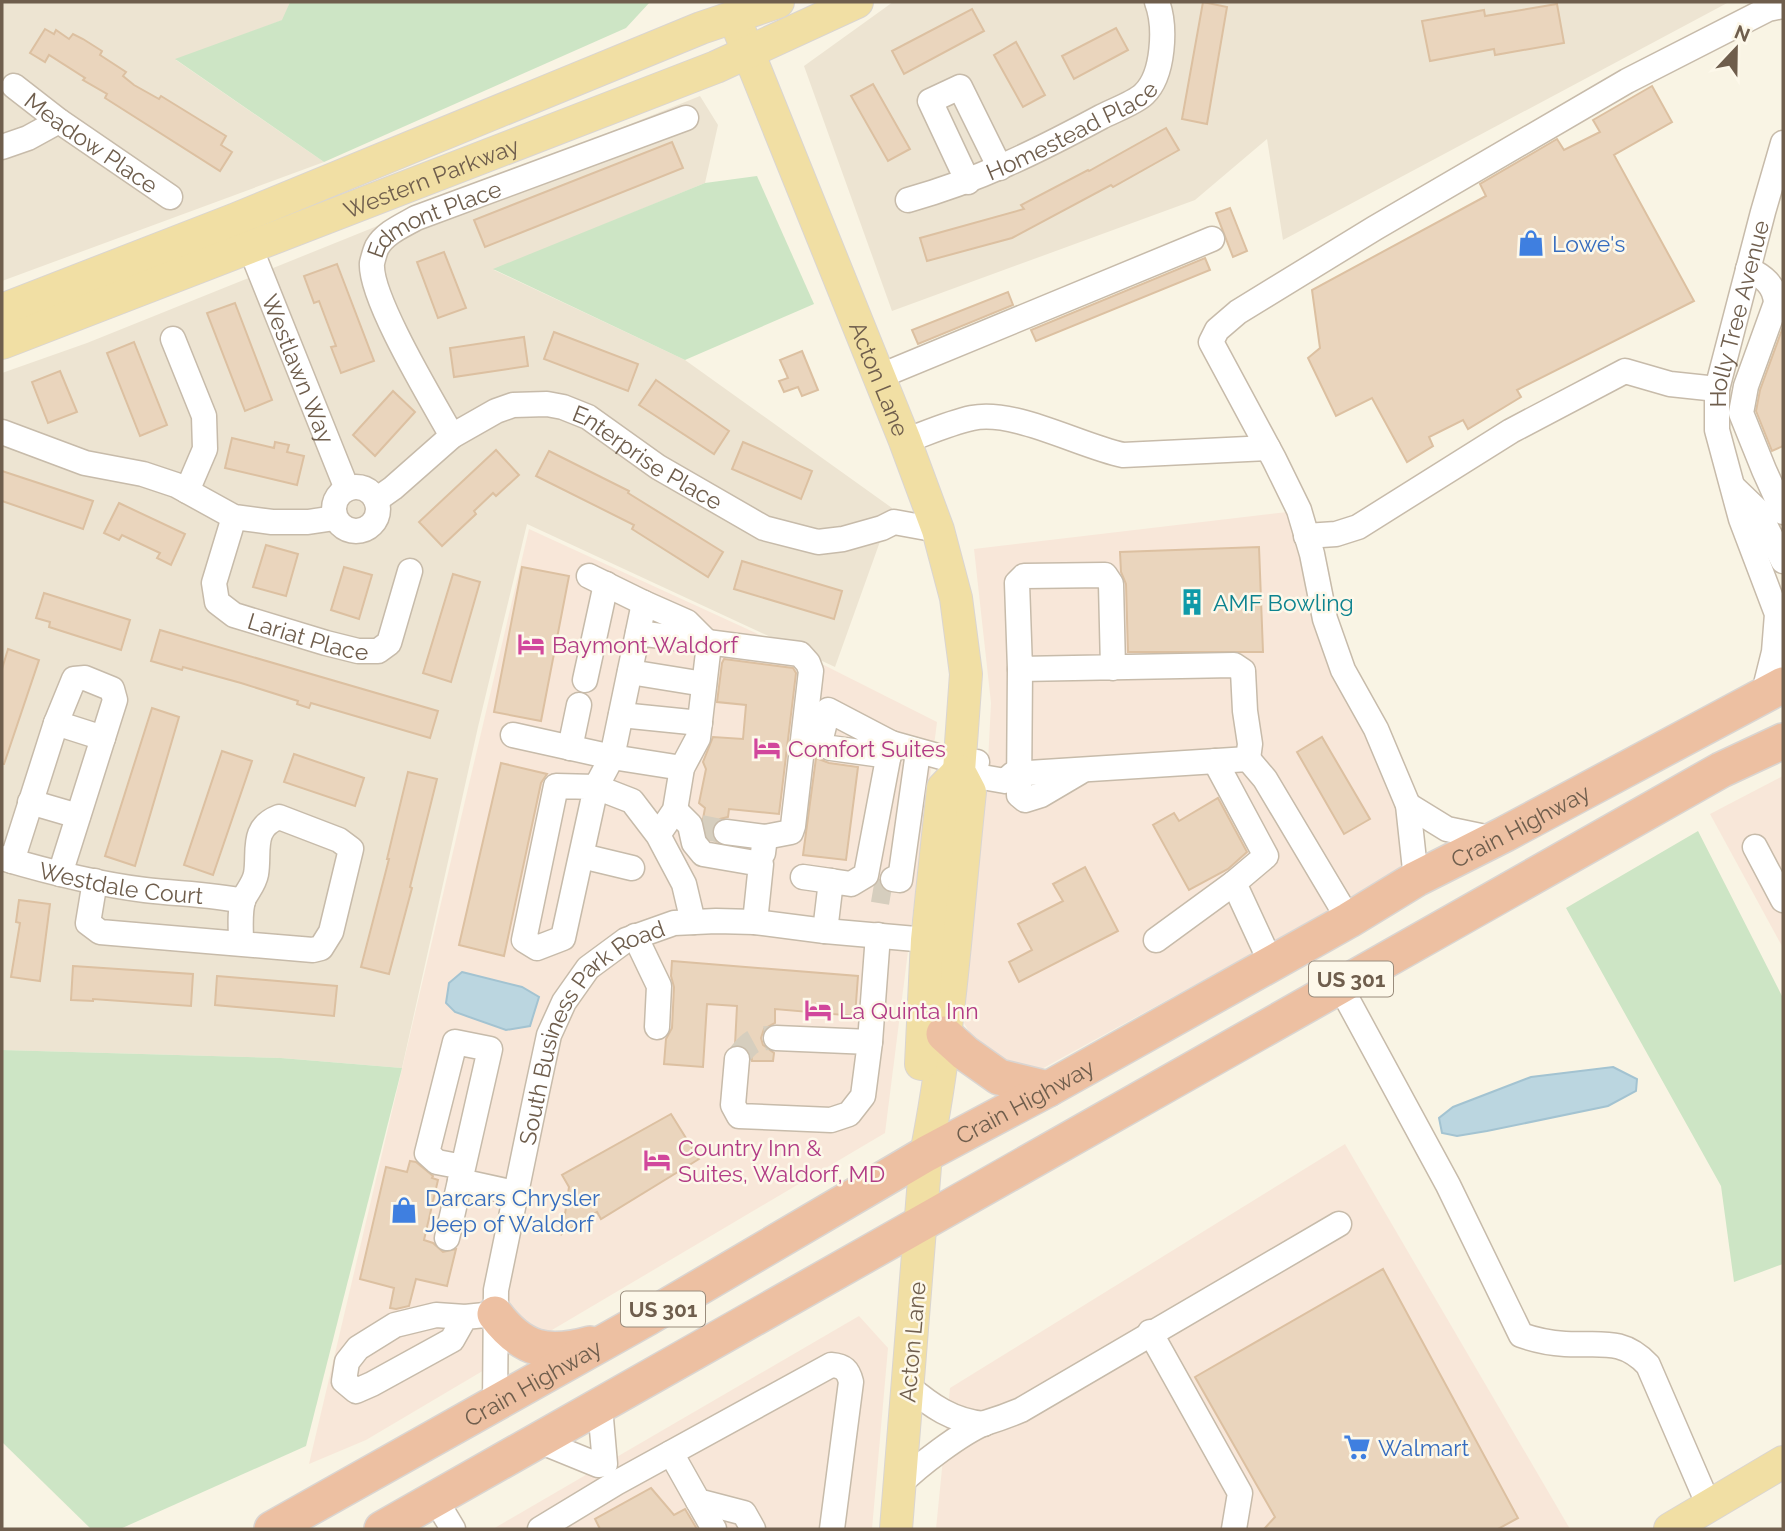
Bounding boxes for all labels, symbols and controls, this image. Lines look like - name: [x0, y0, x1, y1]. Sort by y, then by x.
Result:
- north arrow: [1701, 14, 1771, 84]
- text: N: [1732, 20, 1753, 46]
- street label: Homestead Place: [982, 76, 1163, 185]
- street label: Meadow Place: [20, 86, 163, 198]
- street label: Western Parkway: [340, 131, 522, 223]
- street label: Edmont Place: [361, 174, 505, 261]
- street label: Holly Tree Avenue: [1704, 217, 1774, 407]
- shop icon: Lowe's: [1516, 228, 1546, 258]
- place label: Lowe's: [1552, 230, 1625, 257]
- street label: Westlawn Way: [257, 290, 341, 447]
- street label: Acton Lane: [845, 317, 915, 440]
- street label: Enterprise Place: [569, 399, 727, 515]
- building icon: AMF Bowling: [1177, 587, 1207, 617]
- place label: AMF Bowling: [1213, 589, 1354, 616]
- street label: Lariat Place: [245, 607, 368, 665]
- hotel icon: Baymont Waldorf: [516, 629, 546, 659]
- place label: Baymont Waldorf: [552, 631, 740, 658]
- hotel icon: Comfort Suites: [752, 733, 782, 763]
- place label: Comfort Suites: [788, 735, 946, 762]
- street label: Crain Highway: [1446, 778, 1594, 873]
- street label: Westdale Court: [36, 856, 205, 909]
- street label: South Business Park Road: [513, 914, 668, 1147]
- road number: US 301: [1309, 962, 1393, 996]
- hotel icon: La Quinta Inn: [803, 995, 833, 1025]
- place label: La Quinta Inn: [839, 997, 979, 1024]
- street label: Crain Highway: [951, 1053, 1099, 1149]
- place label: Country Inn & Suites, Waldorf, MD: [678, 1134, 885, 1187]
- hotel icon: Country Inn & Suites, Waldorf, MD: [642, 1145, 672, 1175]
- place label: Darcars Chrysler Jeep of Waldorf: [425, 1184, 600, 1237]
- shop icon: Darcars Chrysler Jeep of Waldorf: [389, 1195, 419, 1225]
- street label: Acton Lane: [893, 1280, 931, 1404]
- road number: US 301: [621, 1292, 705, 1326]
- street label: Crain Highway: [459, 1333, 606, 1432]
- supermarket icon: Walmart: [1342, 1432, 1372, 1462]
- place label: Walmart: [1378, 1434, 1469, 1461]

